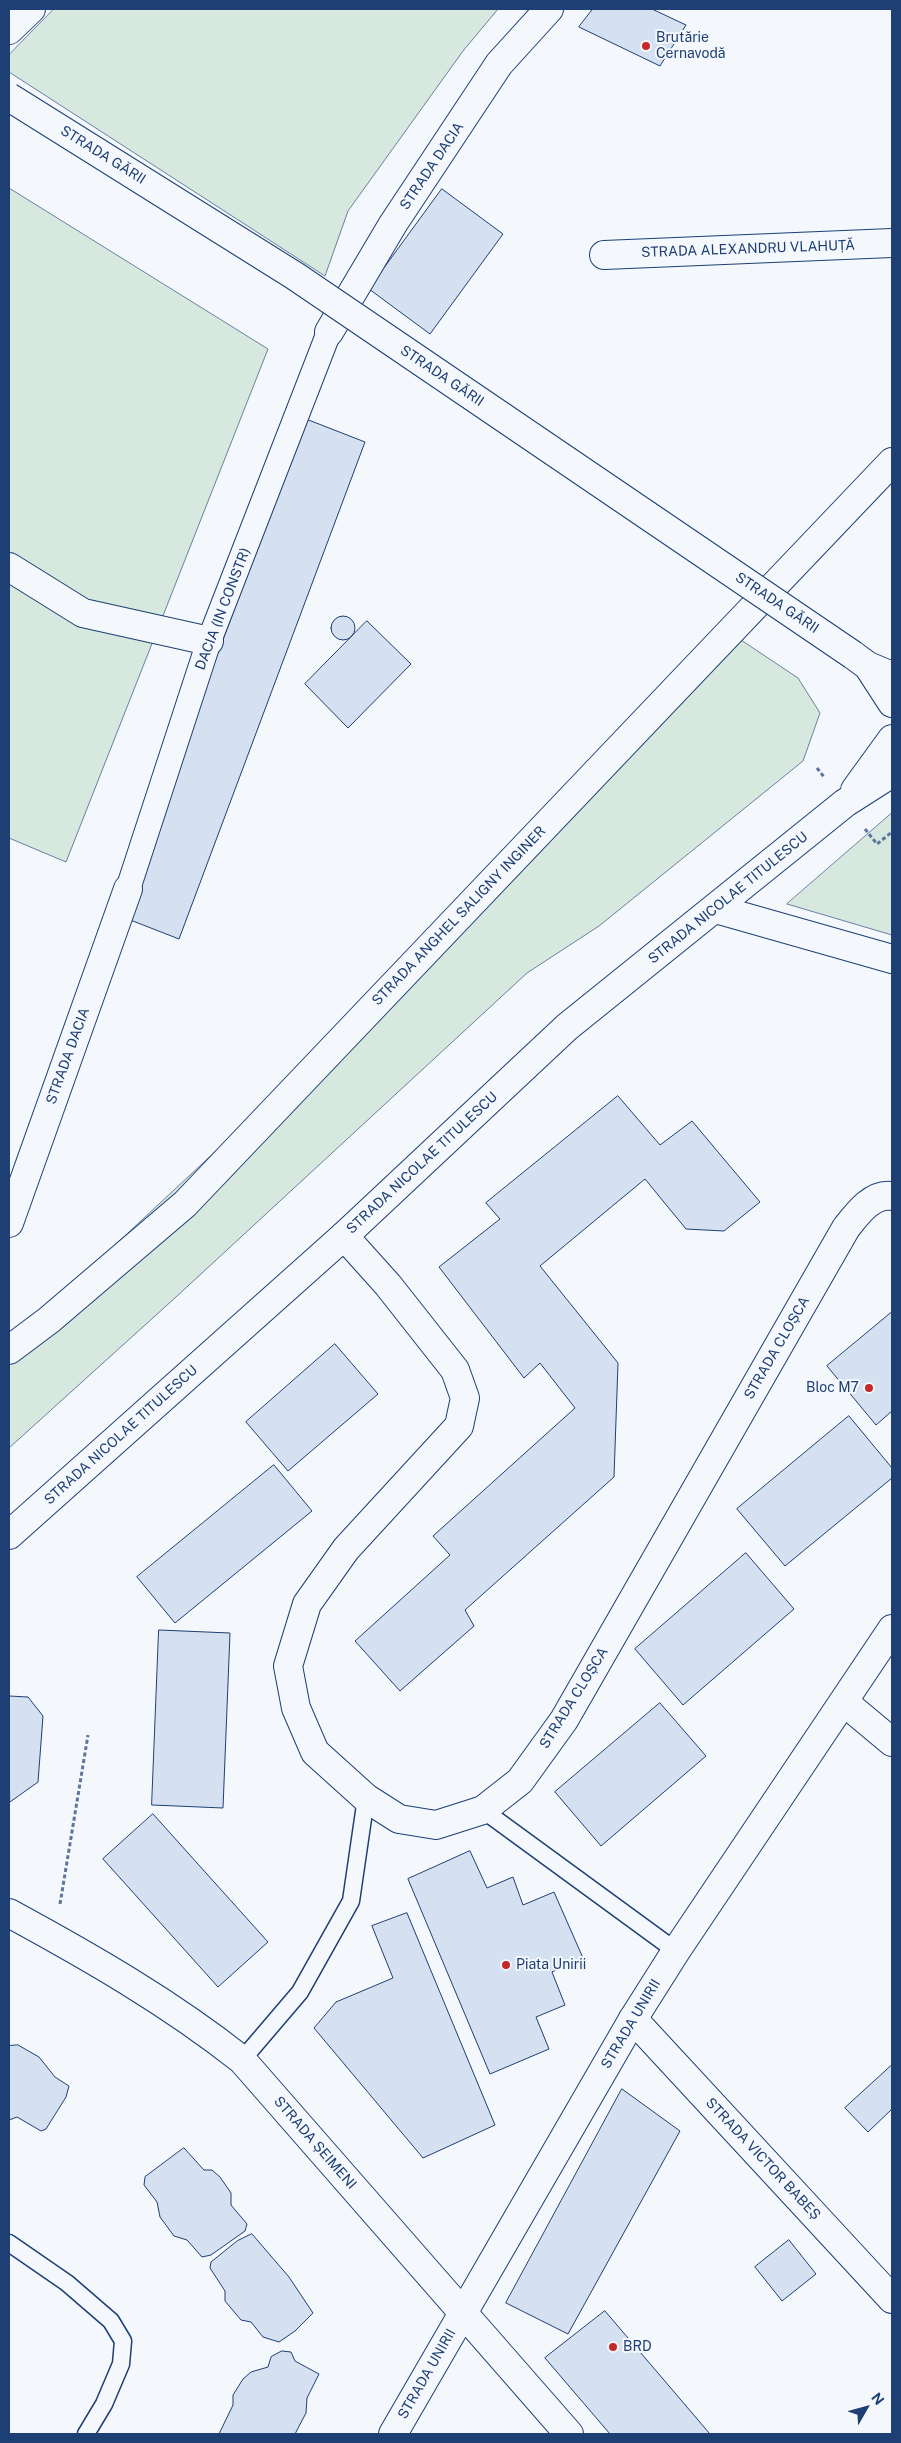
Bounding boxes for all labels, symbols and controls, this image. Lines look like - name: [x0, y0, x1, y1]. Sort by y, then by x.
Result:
- place label: Brutărie Cernavodă: [656, 30, 726, 62]
- marker: Brutărie Cernavodă: [640, 40, 652, 52]
- street label: STRADA DACIA: [397, 119, 467, 213]
- street label: STRADA GĂRII: [57, 122, 149, 188]
- street label: STRADA ALEXANDRU VLAHUȚĂ: [641, 237, 855, 261]
- street label: STRADA GĂRII: [397, 342, 487, 410]
- street label: DACIA (IN CONSTR): [192, 545, 254, 673]
- street label: STRADA GĂRII: [732, 569, 822, 637]
- street label: STRADA ANGHEL SALIGNY INGINER: [369, 823, 549, 1009]
- street label: STRADA NICOLAE TITULESCU: [645, 828, 811, 968]
- street label: STRADA DACIA: [43, 1005, 93, 1107]
- street label: STRADA NICOLAE TITULESCU: [343, 1089, 501, 1237]
- street label: STRADA CLOȘCA: [741, 1294, 813, 1402]
- street label: STRADA NICOLAE TITULESCU: [41, 1362, 201, 1508]
- place label: Bloc M7: [806, 1380, 859, 1396]
- marker: Bloc M7: [863, 1382, 875, 1394]
- street label: STRADA CLOȘCA: [536, 1644, 612, 1752]
- place label: Piata Unirii: [516, 1957, 586, 1973]
- marker: Piata Unirii: [500, 1959, 512, 1971]
- street label: STRADA UNIRII: [598, 1976, 664, 2072]
- street label: STRADA ȘEIMENI: [270, 2093, 360, 2193]
- street label: STRADA VICTOR BABEȘ: [702, 2095, 824, 2223]
- street label: STRADA UNIRII: [394, 2326, 460, 2422]
- place label: BRD: [623, 2339, 652, 2355]
- marker: BRD: [607, 2341, 619, 2353]
- north arrow: [841, 2383, 891, 2433]
- text: N: [868, 2390, 887, 2408]

